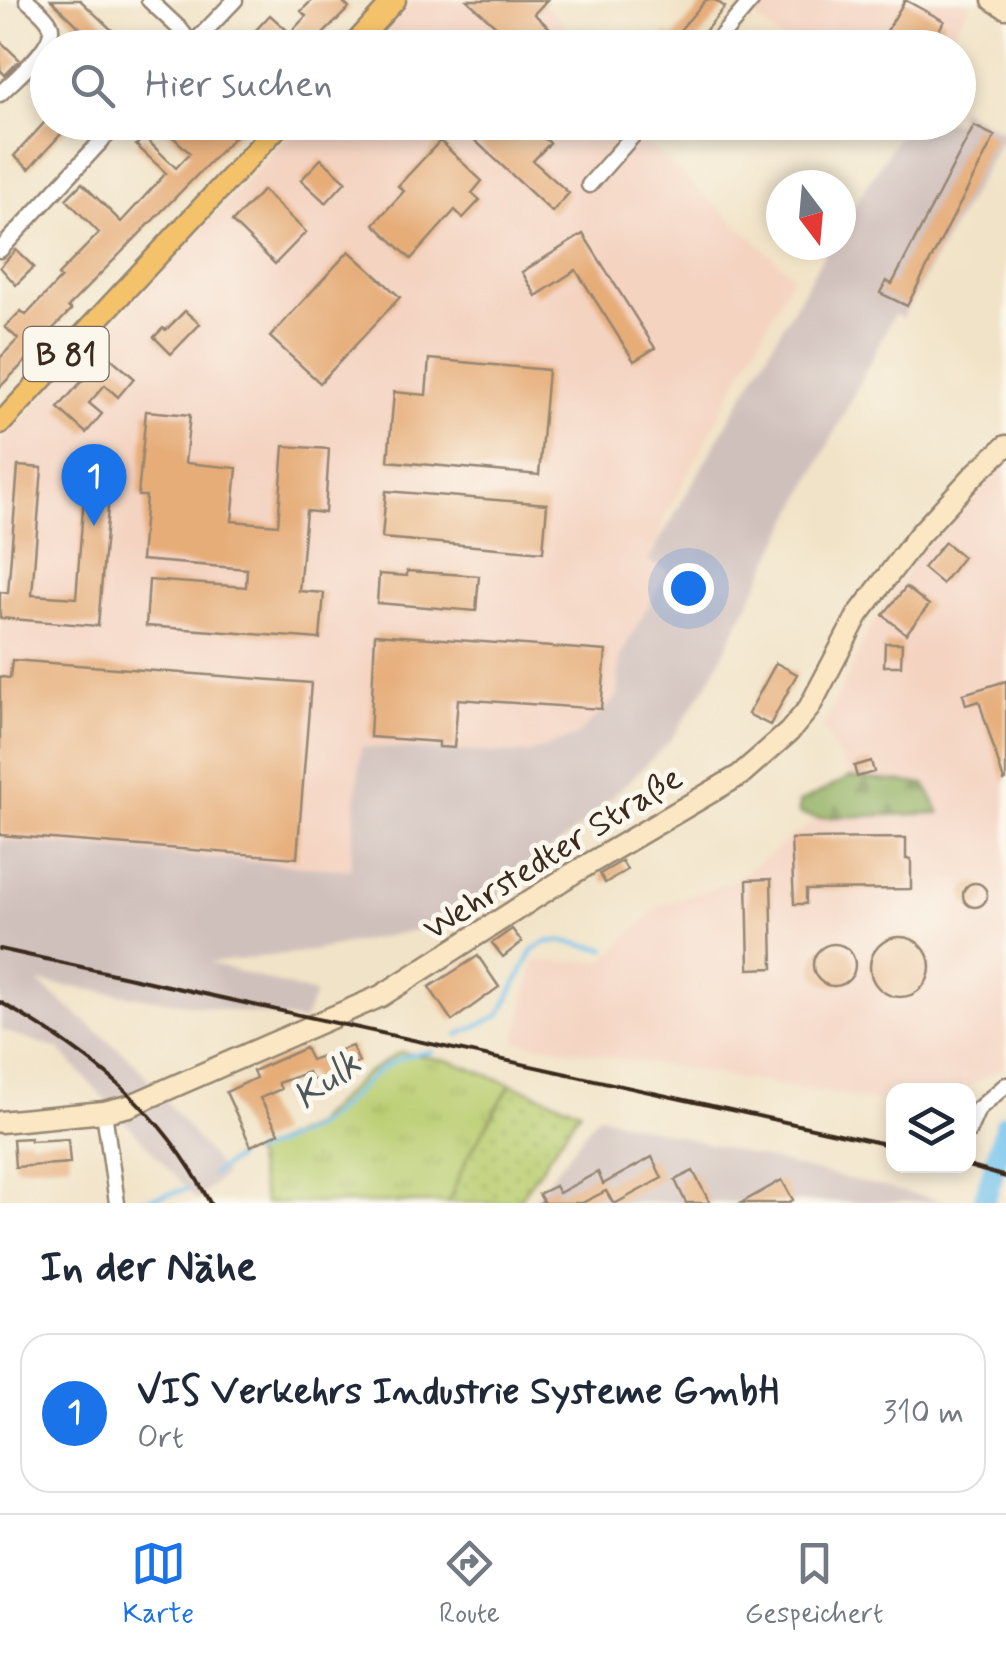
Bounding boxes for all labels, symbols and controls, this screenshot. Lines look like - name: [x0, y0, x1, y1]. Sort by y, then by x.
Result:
- search box: [30, 30, 976, 140]
- icon: search: [65, 58, 120, 113]
- text: Hier suchen: [145, 61, 333, 110]
- north arrow: [766, 170, 856, 260]
- road number: B 81: [23, 327, 108, 381]
- pin: 1: [62, 444, 126, 526]
- your location: [663, 563, 714, 614]
- street label: Wehrstedter Straße: [415, 755, 691, 952]
- water label: Kulk: [284, 1040, 371, 1122]
- map controls: [886, 1083, 976, 1173]
- button: layers: [886, 1083, 976, 1173]
- text: In der Nähe: [40, 1241, 257, 1296]
- text: VIS Verkehrs Industrie Systeme GmbH: [137, 1368, 779, 1417]
- text: 1: [67, 1392, 82, 1434]
- text: 310 m: [882, 1392, 964, 1434]
- text: Ort: [137, 1417, 184, 1459]
- tab: Karte: [122, 1536, 194, 1633]
- tab: Route: [439, 1536, 500, 1633]
- tab: Gespeichert: [745, 1536, 884, 1633]

